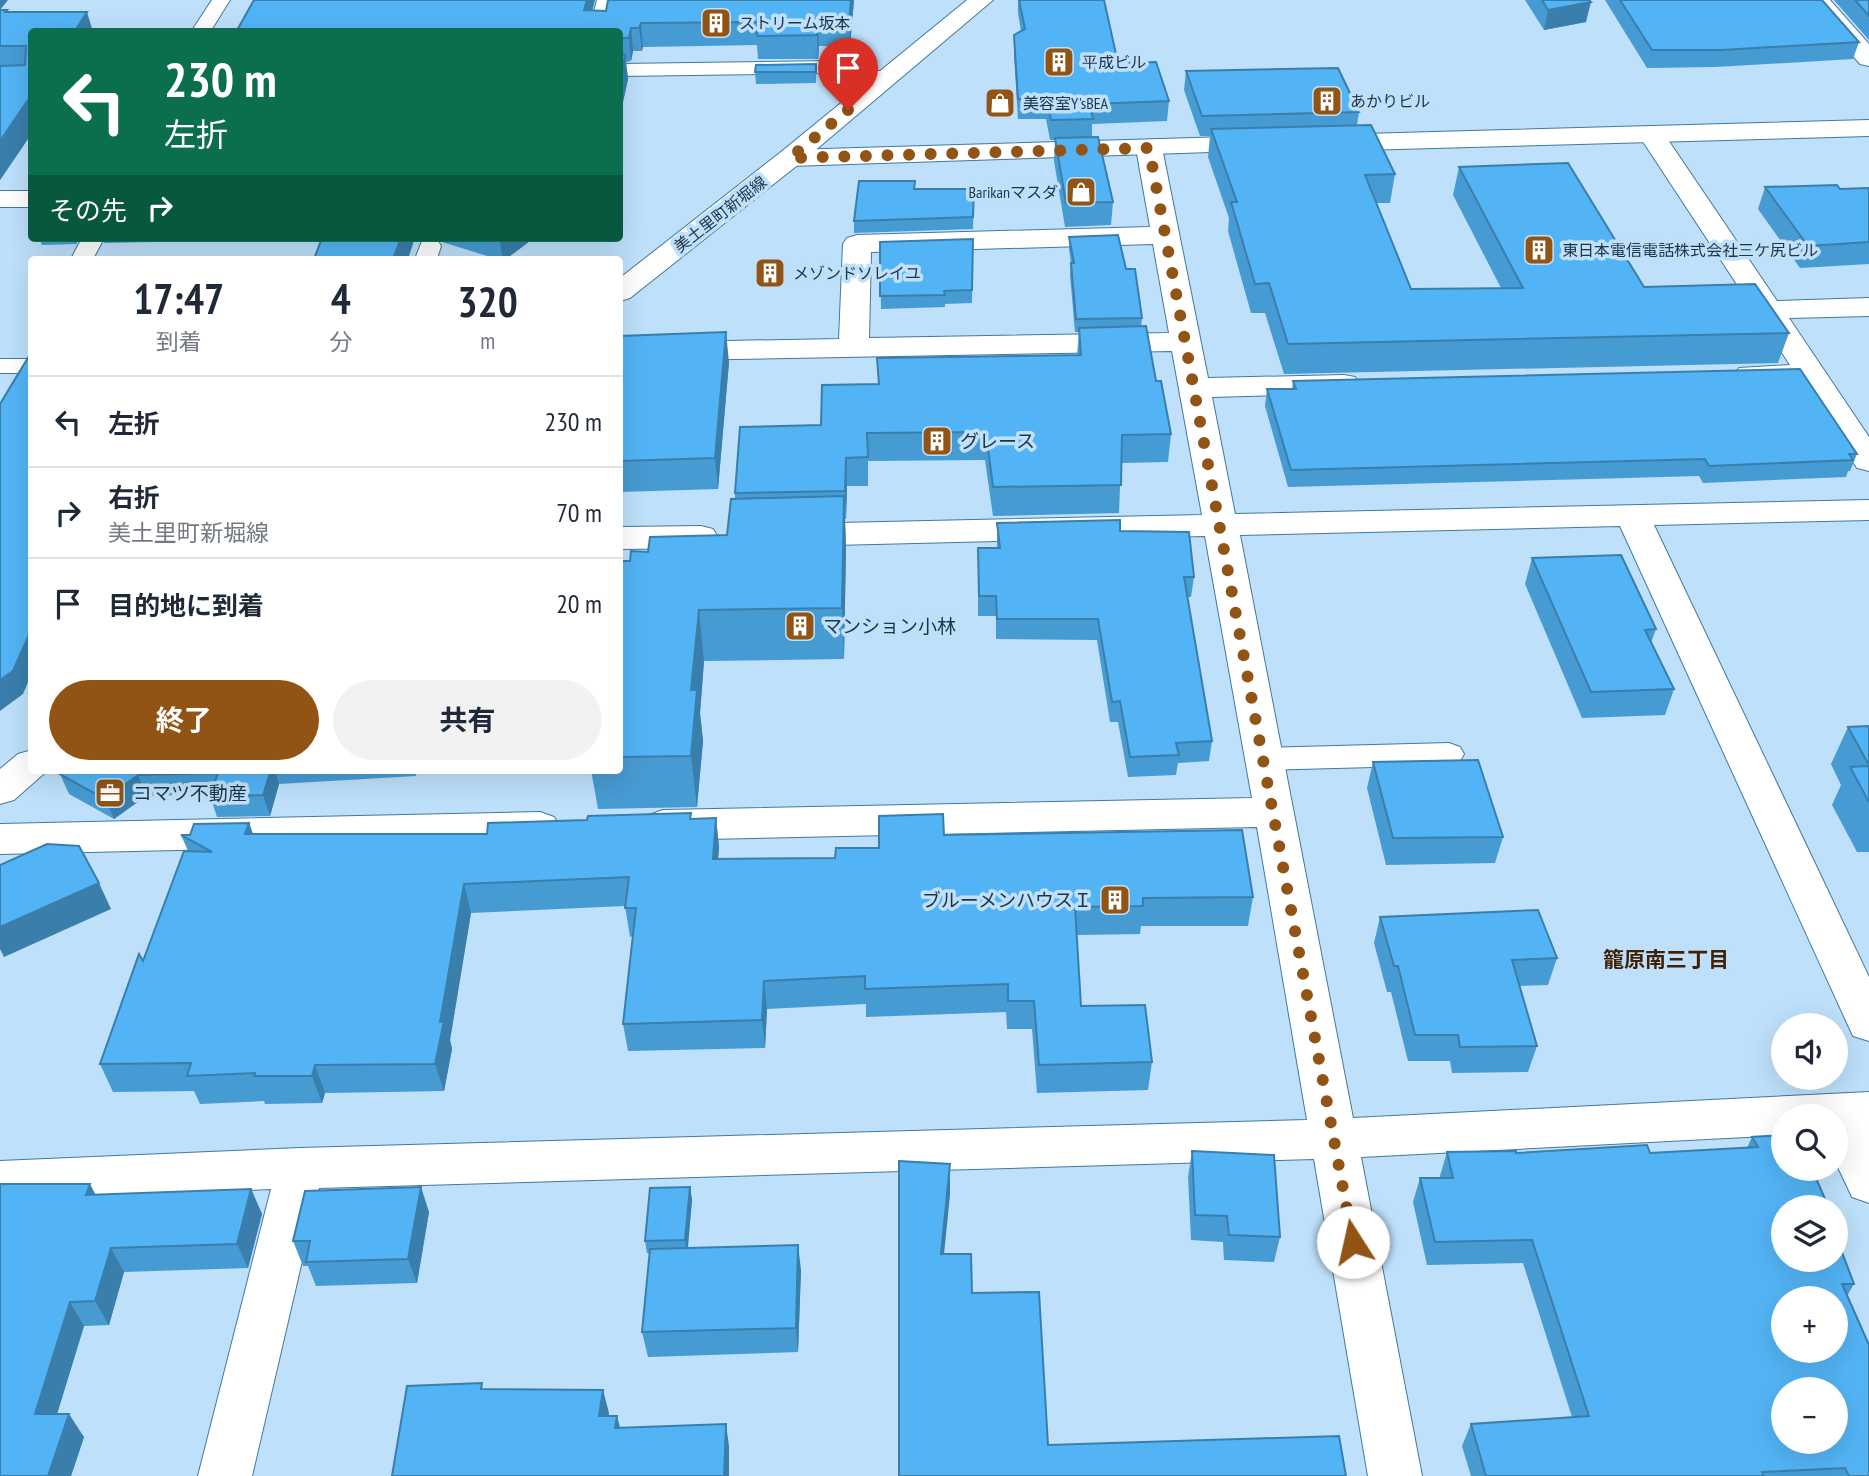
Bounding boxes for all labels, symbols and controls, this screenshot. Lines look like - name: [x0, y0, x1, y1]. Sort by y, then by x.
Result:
- building icon: ストリーム坂本: [699, 6, 733, 40]
- place label: ストリーム坂本: [739, 13, 851, 33]
- pin: [818, 38, 878, 110]
- building icon: 平成ビル: [1042, 45, 1076, 79]
- text: 230 m: [164, 47, 277, 111]
- icon: arrive: [829, 49, 867, 87]
- place label: 平成ビル: [1082, 52, 1146, 72]
- icon: left: [49, 56, 140, 147]
- building icon: あかりビル: [1310, 84, 1344, 118]
- shop icon: 美容室Y'sBEA: [983, 86, 1017, 120]
- place label: あかりビル: [1350, 91, 1430, 111]
- place label: 美容室Y'sBEA: [1023, 93, 1109, 113]
- text: 左折: [164, 113, 228, 155]
- street label: 美土里町新堀線: [670, 172, 770, 256]
- shop icon: Barikanマスダ: [1064, 175, 1098, 209]
- place label: Barikanマスダ: [969, 182, 1058, 202]
- icon: right: [141, 189, 179, 227]
- text: その先: [49, 194, 127, 227]
- building icon: 東日本電信電話株式会社三ケ尻ビル: [1522, 233, 1556, 267]
- place label: 東日本電信電話株式会社三ケ尻ビル: [1562, 240, 1818, 260]
- building icon: メゾンドソレイユ: [753, 256, 787, 290]
- place label: メゾンドソレイユ: [793, 263, 921, 283]
- text: 17:47: [133, 271, 224, 326]
- text: 4: [331, 271, 351, 326]
- text: 320: [458, 274, 518, 329]
- text: m: [480, 326, 495, 355]
- text: 到着: [156, 327, 202, 356]
- text: 分: [329, 327, 352, 356]
- icon: left: [49, 403, 87, 441]
- text: 230 m: [544, 405, 602, 438]
- text: 左折: [108, 407, 160, 440]
- building icon: グレース: [920, 424, 954, 458]
- place label: グレース: [960, 429, 1035, 453]
- text: 右折: [108, 481, 160, 514]
- icon: right: [49, 494, 87, 532]
- text: 70 m: [556, 496, 602, 529]
- text: 美土里町新堀線: [108, 518, 269, 547]
- icon: arrive: [49, 585, 87, 623]
- text: 20 m: [556, 587, 602, 620]
- text: 目的地に到着: [108, 589, 264, 622]
- building icon: マンション小林: [783, 609, 817, 643]
- place label: マンション小林: [823, 614, 956, 638]
- button: 終了: [49, 680, 319, 760]
- button: 共有: [333, 680, 602, 760]
- office icon: コマツ不動産: [93, 776, 127, 810]
- place label: コマツ不動産: [133, 781, 247, 805]
- building icon: ブルーメンハウスＩ: [1098, 883, 1132, 917]
- place label: ブルーメンハウスＩ: [922, 888, 1092, 912]
- district label: 籠原南三丁目: [1603, 946, 1729, 973]
- map controls: [1771, 1013, 1848, 1454]
- button: sound: [1771, 1013, 1848, 1090]
- button: search: [1771, 1104, 1848, 1181]
- button: layers: [1771, 1195, 1848, 1272]
- position arrow: [1316, 1205, 1390, 1279]
- button: +: [1771, 1286, 1848, 1363]
- button: −: [1771, 1377, 1848, 1454]

